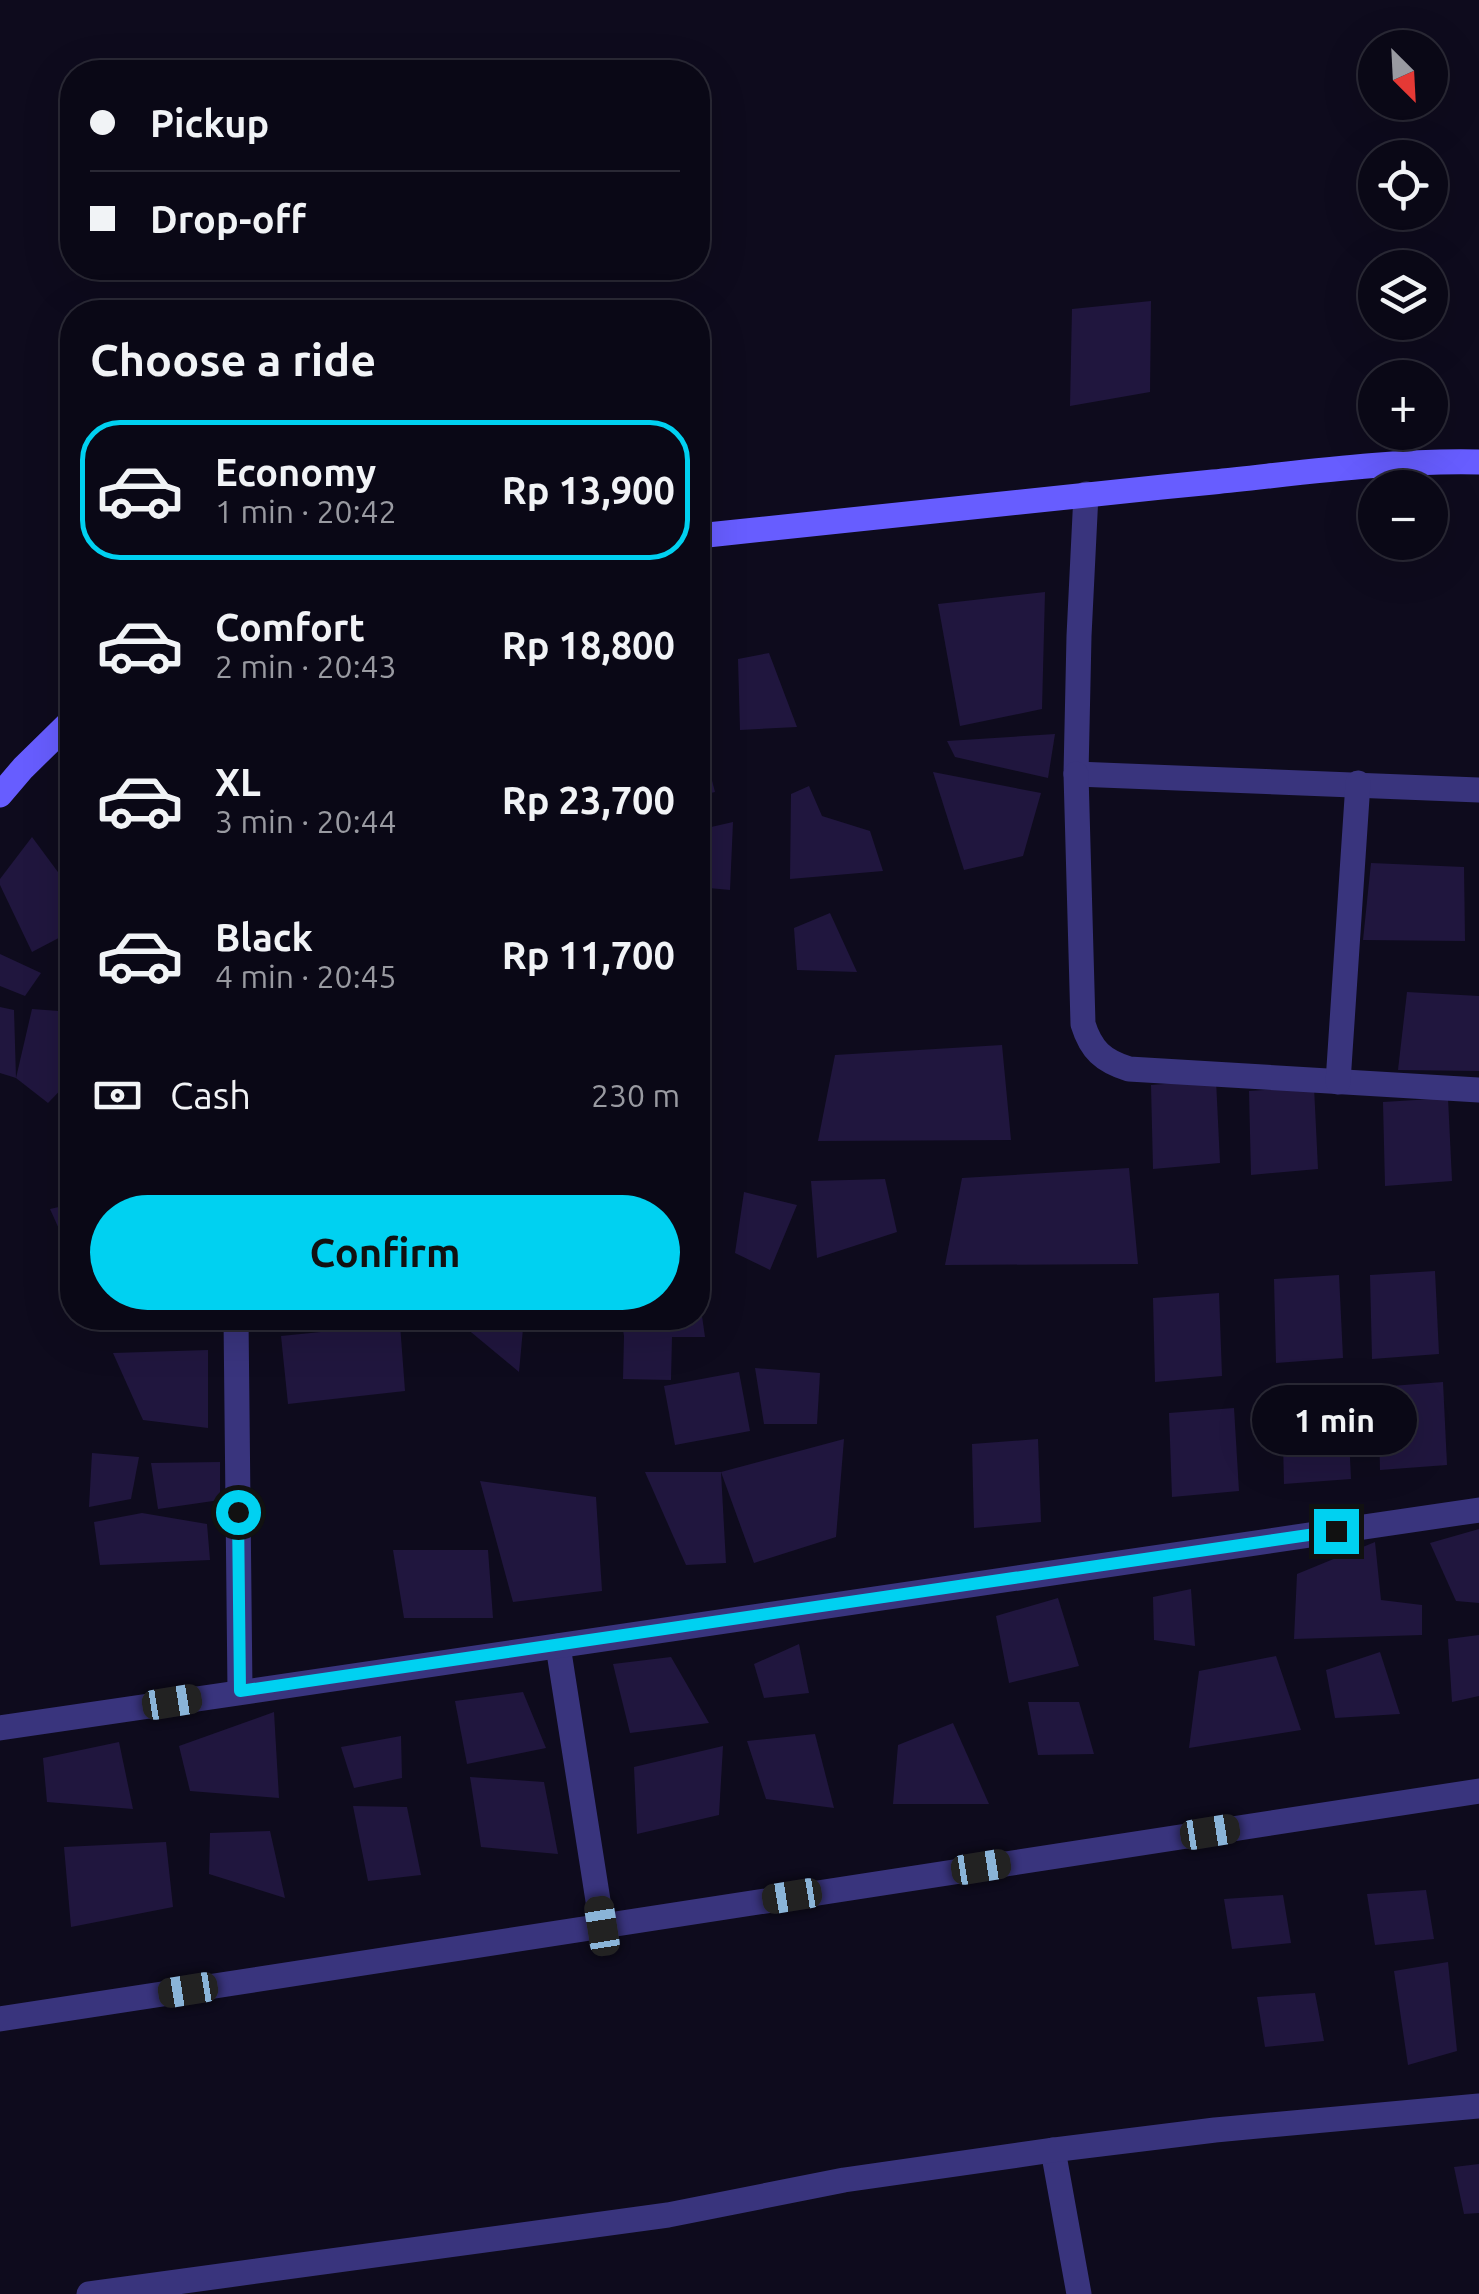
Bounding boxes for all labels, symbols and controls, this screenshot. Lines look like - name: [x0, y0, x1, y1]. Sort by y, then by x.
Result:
- north arrow: [1358, 30, 1448, 120]
- map controls: [1358, 30, 1448, 560]
- text: Pickup: [150, 102, 269, 144]
- button: locate: [1358, 140, 1448, 230]
- text: Drop-off: [150, 198, 306, 240]
- button: layers: [1358, 250, 1448, 340]
- text: Choose a ride: [90, 334, 376, 385]
- button: +: [1358, 360, 1448, 450]
- icon: car: [95, 445, 185, 535]
- text: Economy: [215, 451, 376, 493]
- text: Rp 13,900: [502, 469, 675, 511]
- button: −: [1358, 470, 1448, 560]
- text: 1 min · 20:42: [215, 493, 397, 529]
- icon: car: [95, 600, 185, 690]
- text: Comfort: [215, 606, 365, 648]
- text: Rp 18,800: [502, 624, 675, 666]
- text: 2 min · 20:43: [215, 648, 397, 684]
- icon: car: [95, 755, 185, 845]
- text: XL: [215, 761, 261, 803]
- text: Rp 23,700: [502, 779, 675, 821]
- text: 3 min · 20:44: [215, 803, 397, 839]
- icon: car: [95, 910, 185, 1000]
- text: Black: [215, 916, 313, 958]
- text: Rp 11,700: [502, 934, 675, 976]
- text: 4 min · 20:45: [215, 958, 397, 994]
- icon: cash: [90, 1068, 145, 1123]
- text: Cash: [170, 1074, 251, 1116]
- text: 230 m: [591, 1077, 680, 1113]
- button: Confirm: [90, 1195, 680, 1310]
- callout: 1 min: [1254, 1386, 1418, 1456]
- text: 1 min: [1294, 1402, 1375, 1438]
- route start: [216, 1490, 261, 1535]
- route end: [1314, 1509, 1359, 1554]
- car: [140, 1682, 204, 1722]
- car: [1178, 1812, 1242, 1852]
- car: [949, 1847, 1013, 1887]
- car: [760, 1876, 824, 1916]
- car: [582, 1894, 622, 1958]
- car: [156, 1970, 220, 2010]

